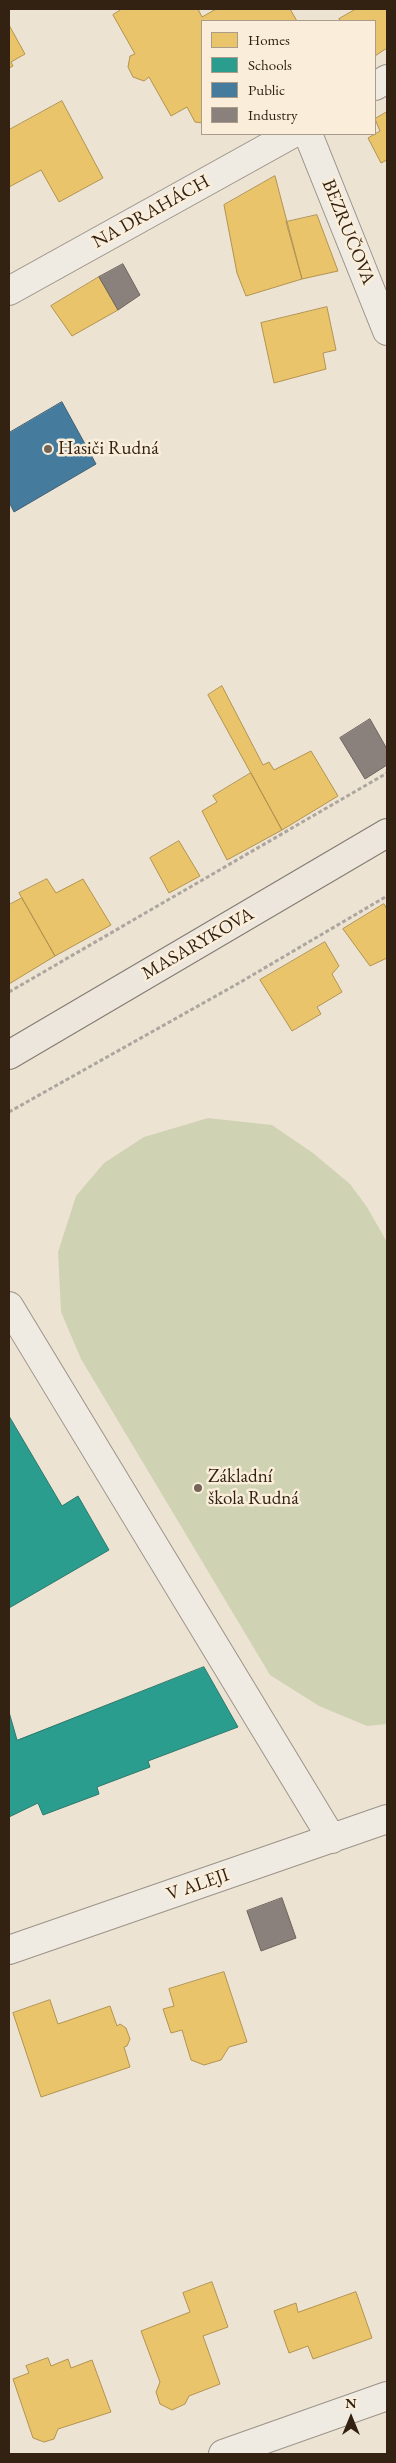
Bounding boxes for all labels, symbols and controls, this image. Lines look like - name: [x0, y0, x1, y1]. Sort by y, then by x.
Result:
- legend: [201, 20, 376, 135]
- text: Homes: [248, 30, 290, 49]
- text: Schools: [248, 55, 292, 74]
- text: Public: [248, 80, 285, 99]
- text: Industry: [248, 105, 298, 124]
- street label: NA DRAHÁCH: [88, 170, 214, 254]
- street label: BEZRUČOVA: [317, 176, 379, 288]
- place label: Hasiči Rudná: [58, 438, 159, 460]
- marker: Hasiči Rudná: [42, 443, 54, 455]
- street label: MASARYKOVA: [138, 903, 258, 985]
- place label: Základní škola Rudná: [208, 1466, 299, 1510]
- marker: Základní škola Rudná: [192, 1482, 204, 1494]
- street label: V ALEJI: [164, 1864, 232, 1906]
- north arrow: [326, 2393, 376, 2443]
- text: N: [345, 2394, 357, 2412]

